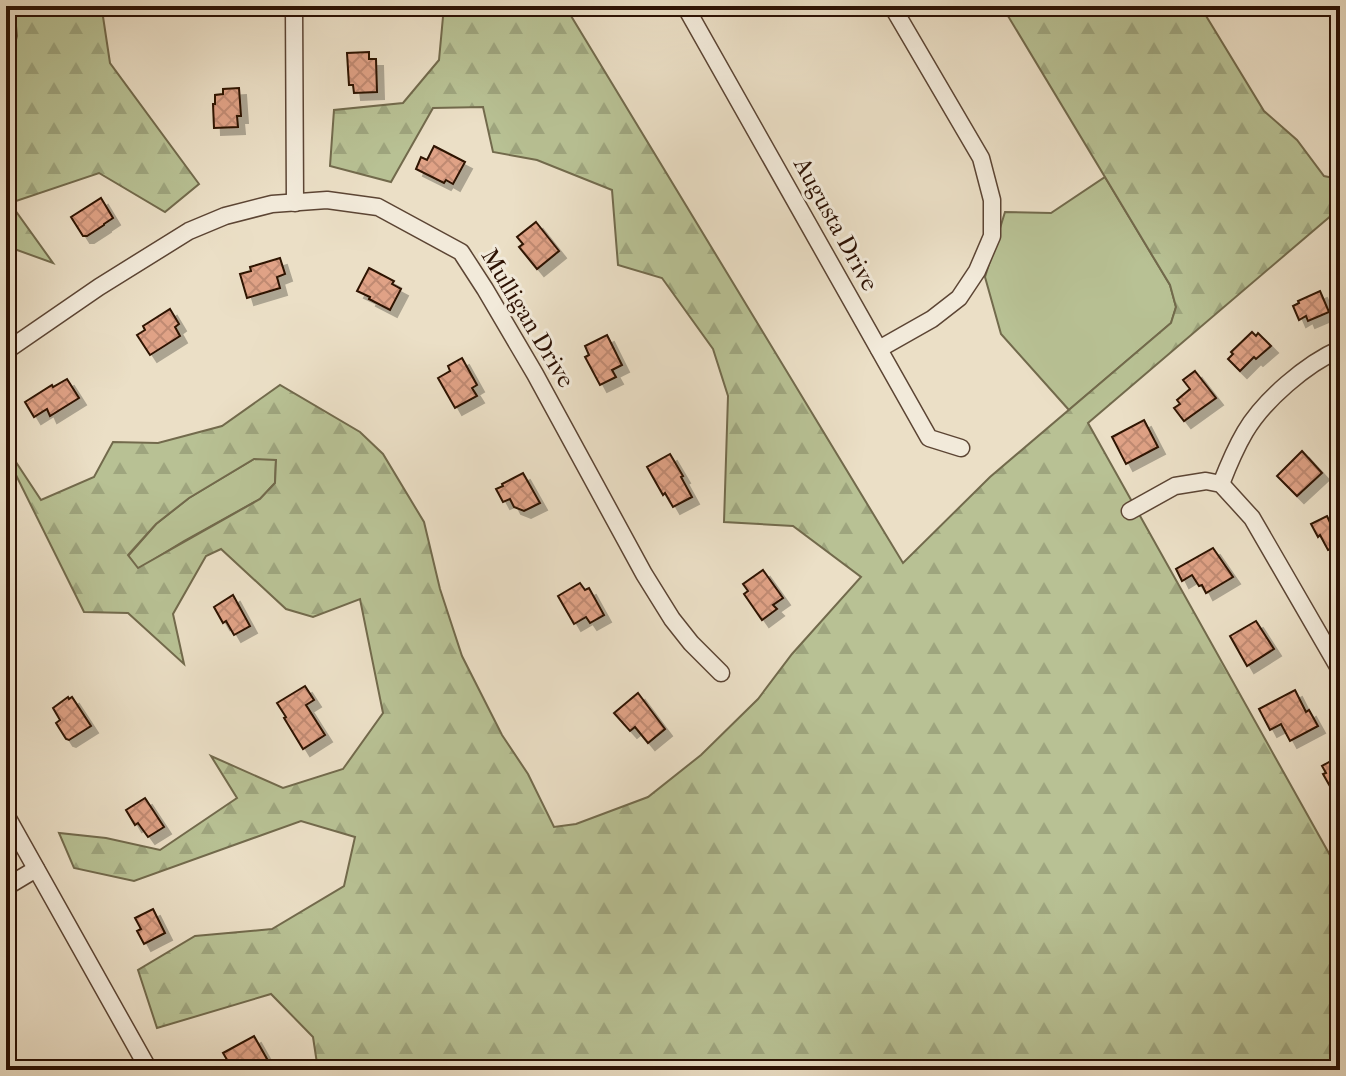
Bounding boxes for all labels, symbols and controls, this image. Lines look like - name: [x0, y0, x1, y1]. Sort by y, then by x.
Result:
- street label: Augusta Drive: [787, 152, 884, 296]
- street label: Mulligan Drive: [476, 243, 581, 393]

